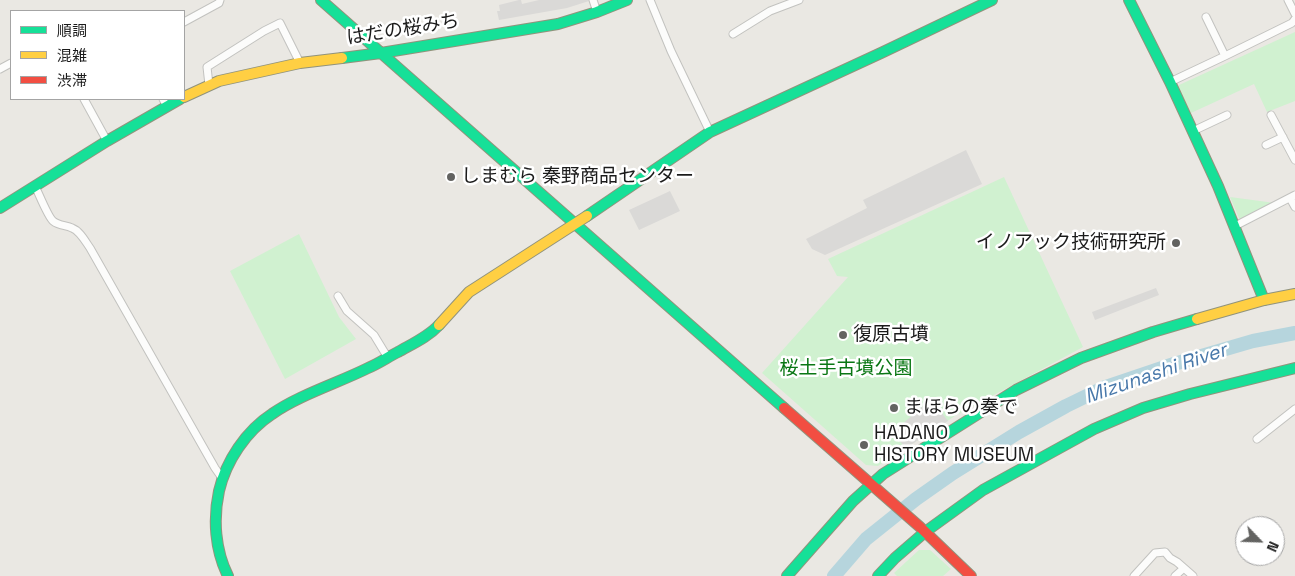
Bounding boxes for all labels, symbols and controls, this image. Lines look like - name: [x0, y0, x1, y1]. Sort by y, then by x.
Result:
- legend: [10, 10, 185, 100]
- street label: はだの桜みち: [345, 10, 461, 50]
- text: 順調: [57, 21, 87, 40]
- text: 混雑: [57, 46, 87, 65]
- text: 渋滞: [57, 71, 87, 90]
- place label: しまむら 秦野商品センター: [461, 166, 694, 188]
- marker: しまむら 秦野商品センター: [445, 171, 457, 183]
- place label: イノアック技術研究所: [976, 232, 1166, 254]
- marker: イノアック技術研究所: [1170, 237, 1182, 249]
- place label: 復原古墳: [853, 324, 929, 346]
- marker: 復原古墳: [837, 329, 849, 341]
- water label: Mizunashi River: [1082, 338, 1230, 410]
- park label: 桜土手古墳公園: [780, 358, 912, 380]
- place label: まほらの奏で: [904, 397, 1018, 419]
- marker: まほらの奏で: [888, 402, 900, 414]
- place label: HADANO HISTORY MUSEUM: [874, 423, 1034, 467]
- marker: HADANO HISTORY MUSEUM: [858, 439, 870, 451]
- north arrow: [1235, 516, 1285, 566]
- text: N: [1263, 539, 1283, 555]

